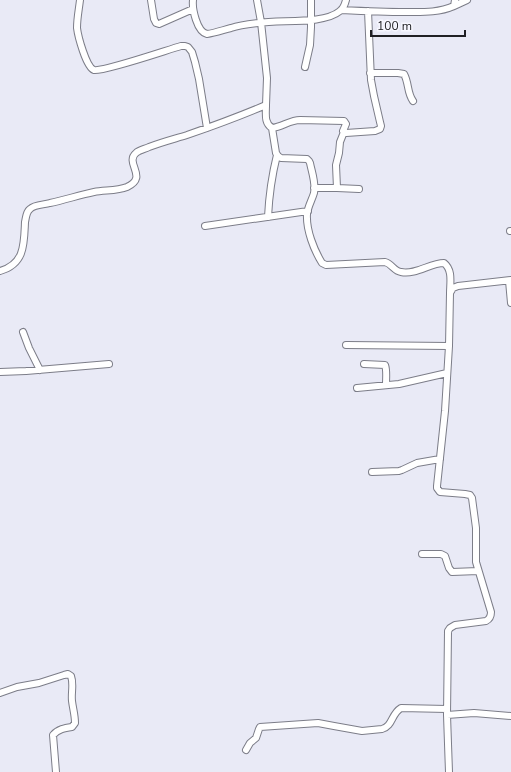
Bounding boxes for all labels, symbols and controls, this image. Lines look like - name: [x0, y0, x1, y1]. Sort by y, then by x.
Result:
- scale bar: [371, 12, 465, 38]
- text: 100 m: [377, 18, 412, 34]

